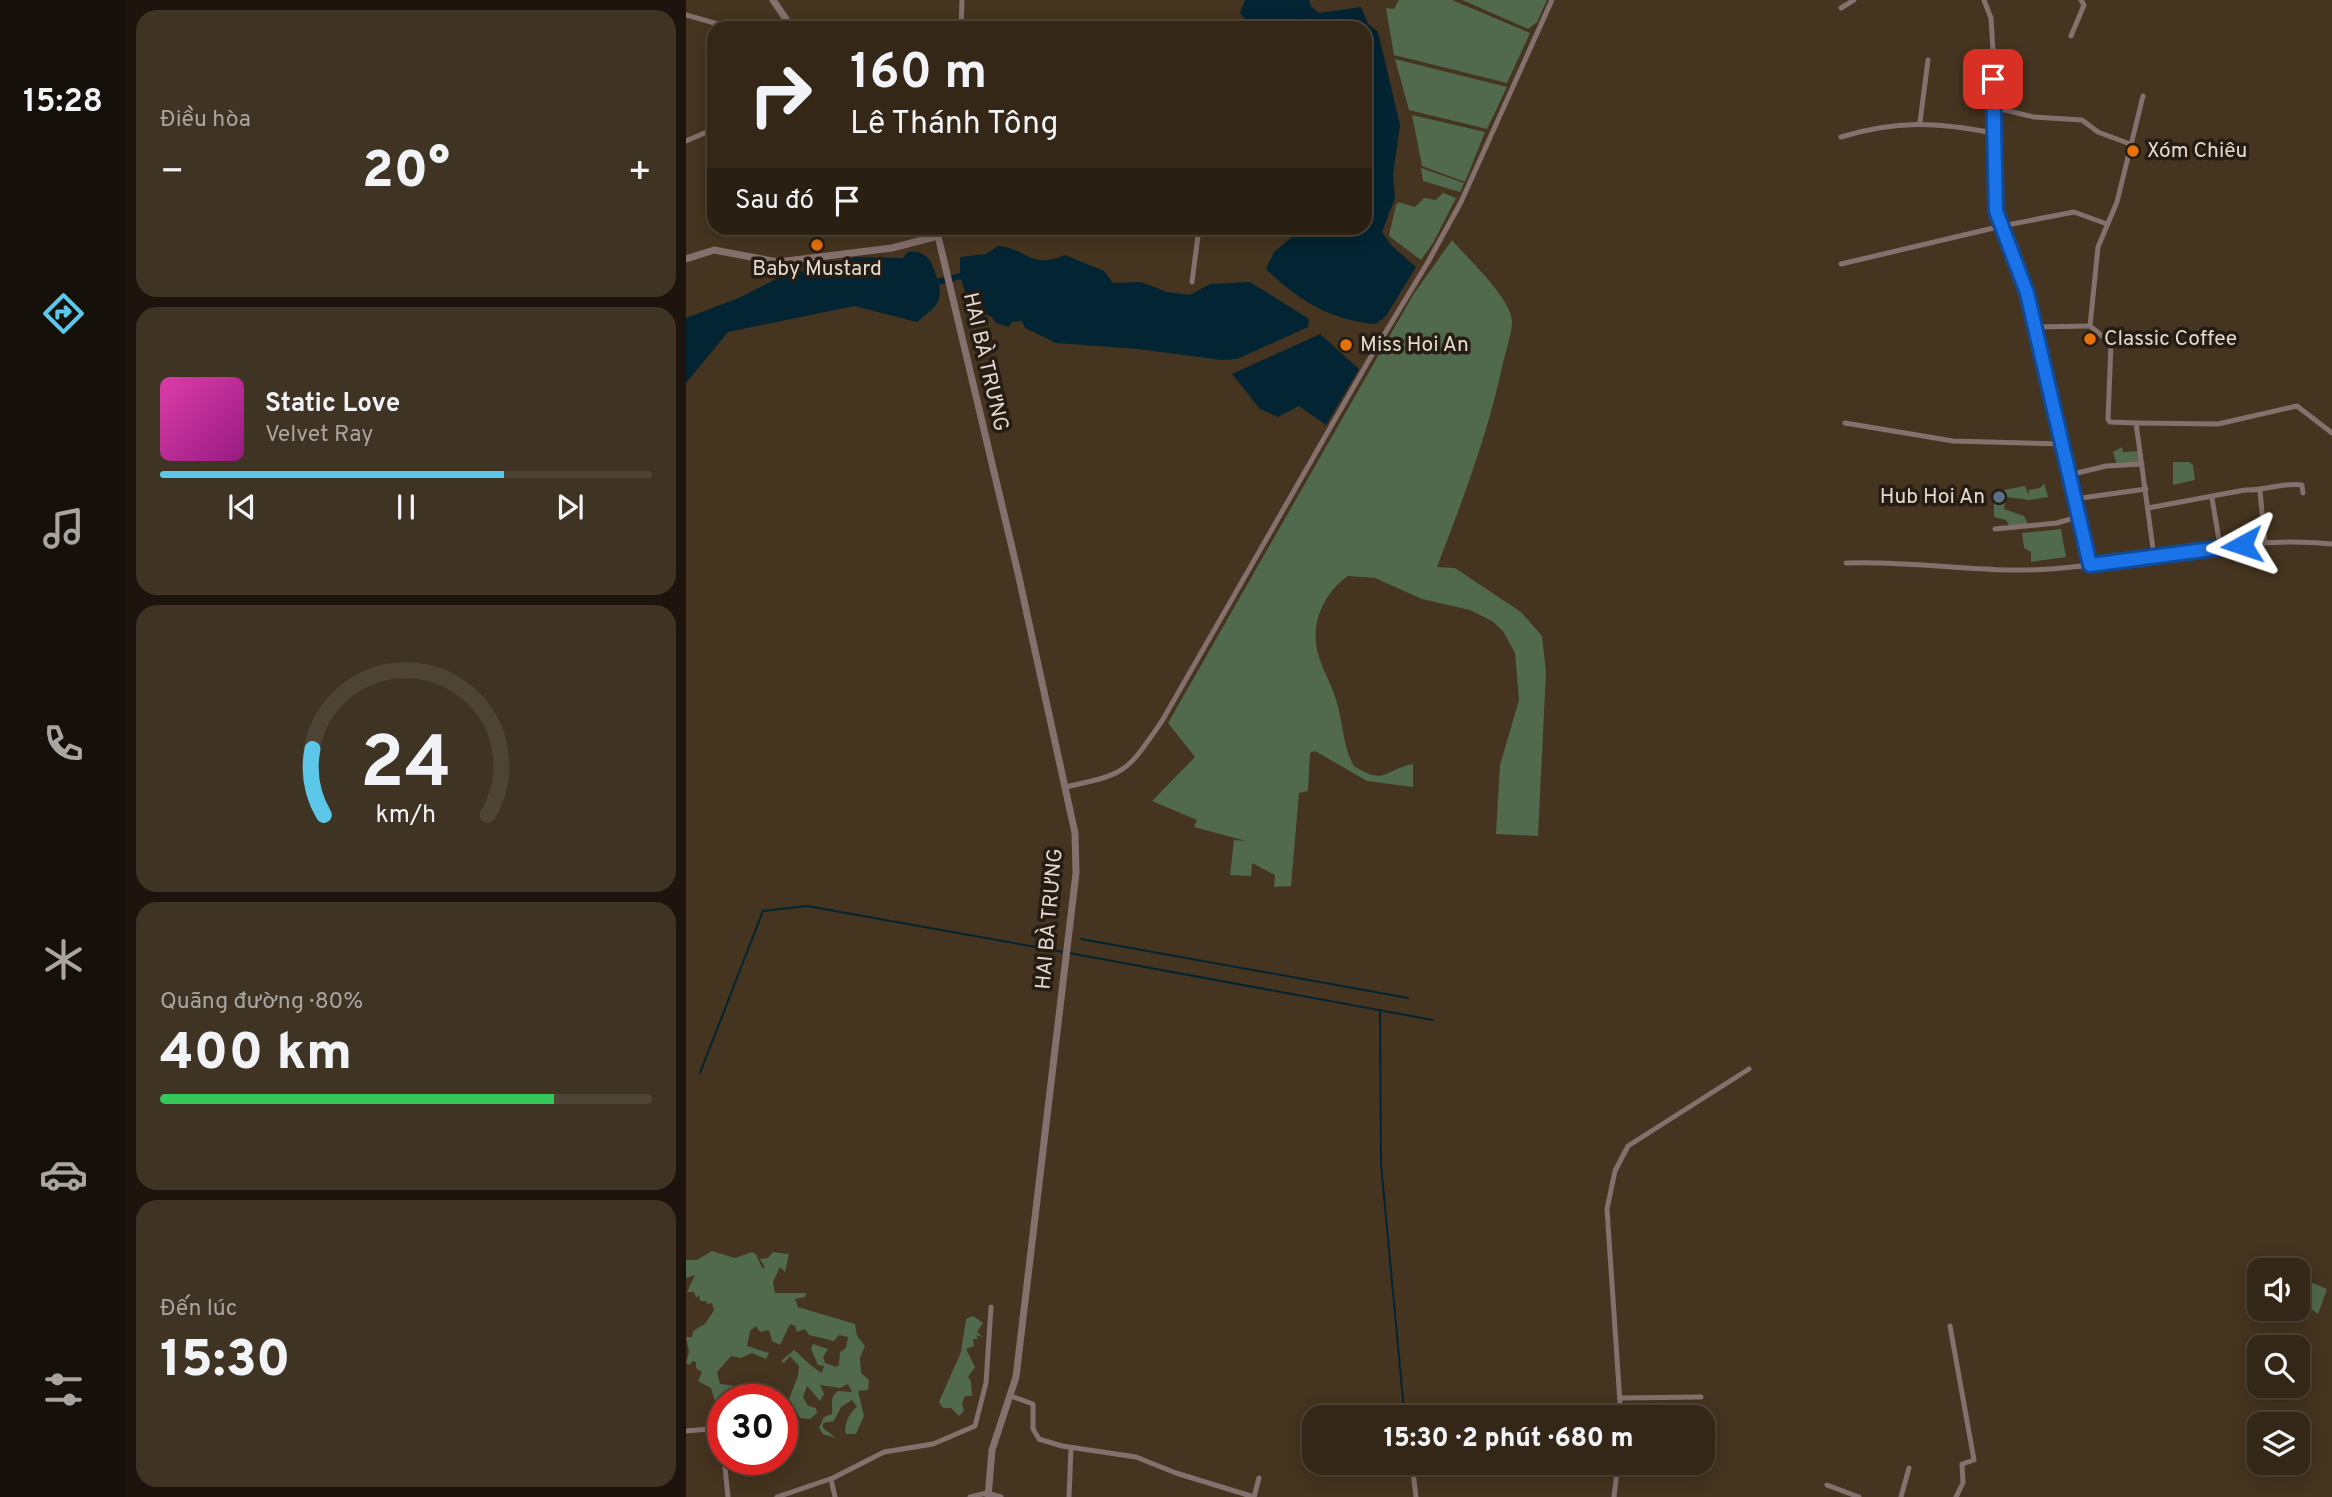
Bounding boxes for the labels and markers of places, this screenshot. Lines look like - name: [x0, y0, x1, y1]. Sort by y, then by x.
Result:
- pin: [1963, 49, 2023, 109]
- place label: Xóm Chiêu: [2147, 138, 2247, 165]
- marker: Xóm Chiêu: [2125, 143, 2141, 159]
- marker: Baby Mustard: [809, 237, 825, 253]
- place label: Baby Mustard: [752, 256, 882, 283]
- place label: Classic Coffee: [2104, 326, 2237, 353]
- marker: Classic Coffee: [2082, 331, 2098, 347]
- place label: Miss Hoi An: [1360, 332, 1469, 359]
- marker: Miss Hoi An: [1338, 337, 1354, 353]
- place label: Hub Hoi An: [1880, 484, 1985, 511]
- marker: Hub Hoi An: [1991, 489, 2007, 505]

